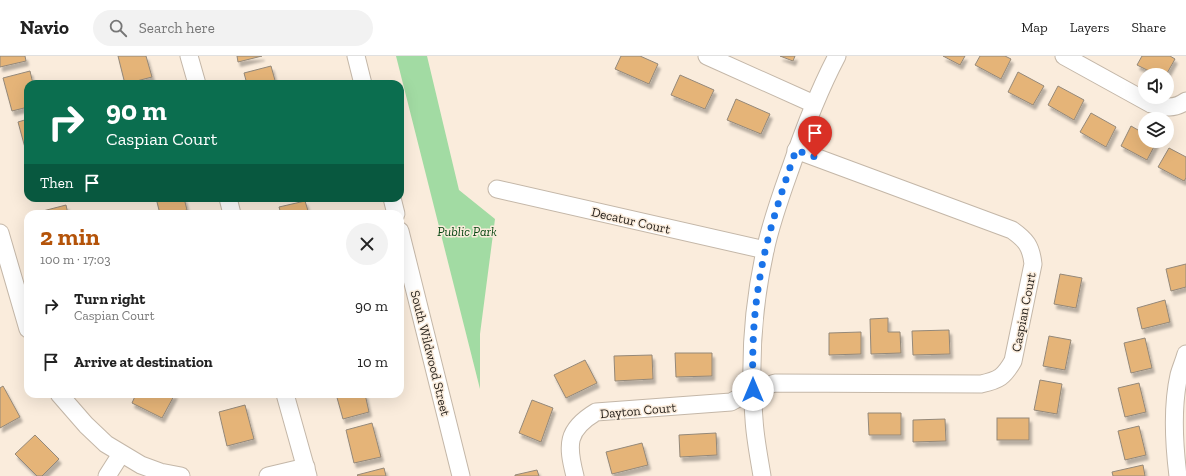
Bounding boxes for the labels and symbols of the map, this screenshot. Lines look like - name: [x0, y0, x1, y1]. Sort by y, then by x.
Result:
- pin: [798, 116, 832, 157]
- street label: Decatur Court: [590, 204, 672, 237]
- park label: Public Park: [437, 224, 497, 239]
- street label: Caspian Court: [1008, 271, 1039, 353]
- street label: South Wildwood Street: [408, 289, 453, 418]
- position arrow: [732, 369, 774, 411]
- street label: Dayton Court: [599, 400, 677, 421]

